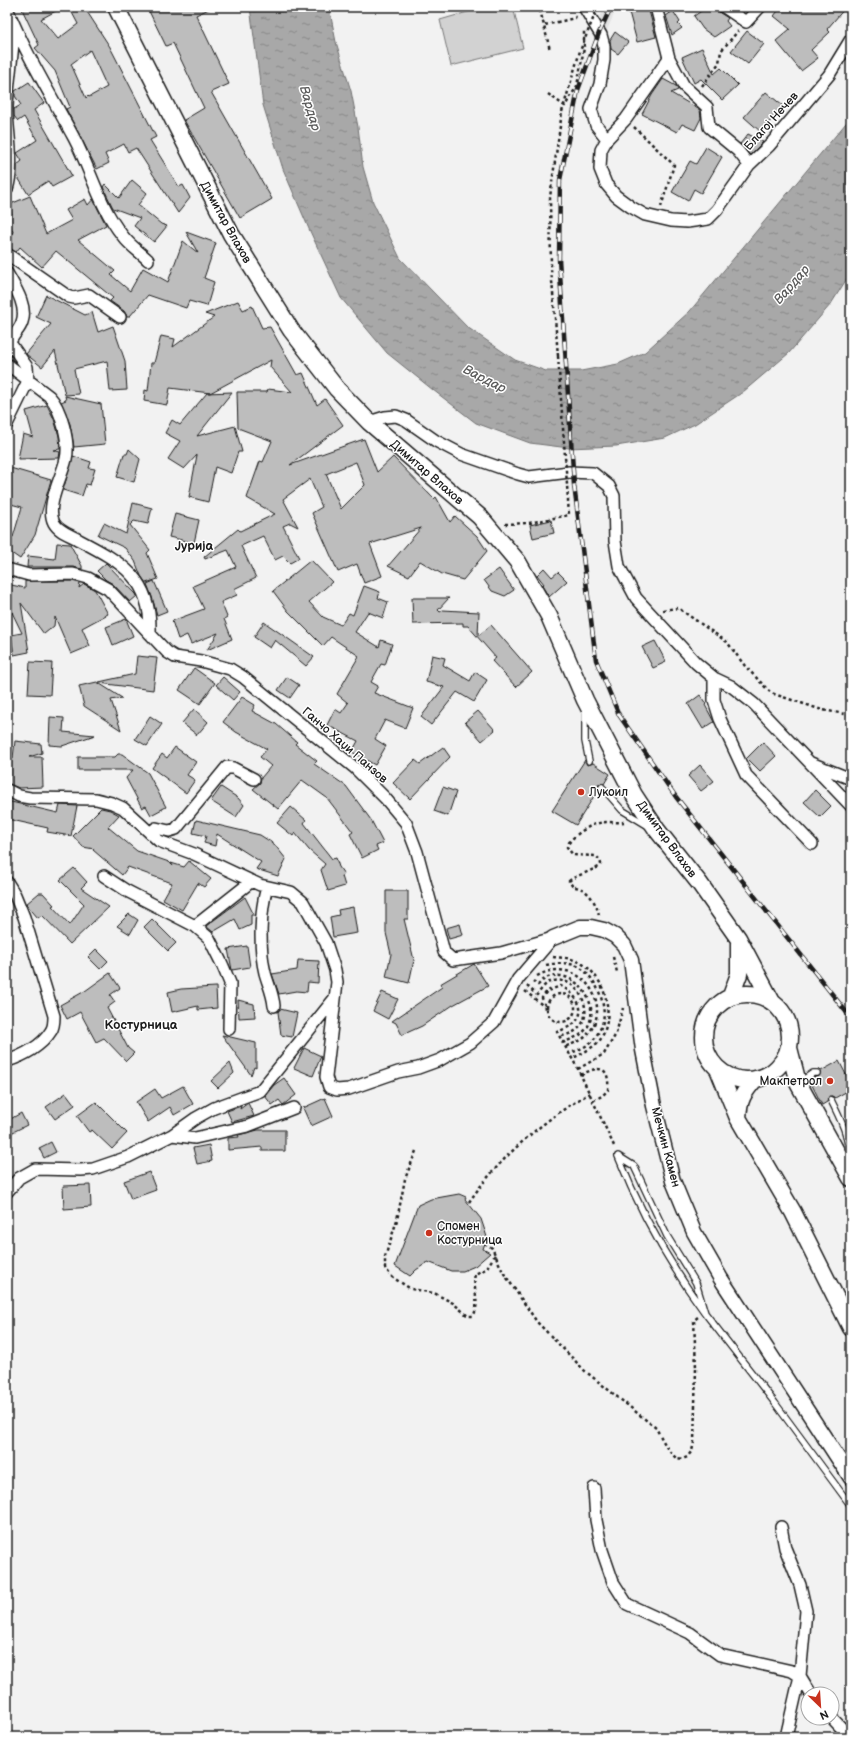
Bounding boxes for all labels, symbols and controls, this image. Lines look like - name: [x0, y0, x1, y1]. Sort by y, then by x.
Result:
- water label: Вардар: [296, 84, 324, 133]
- street label: Благој Нечев: [741, 88, 802, 154]
- street label: Димитар Влахов: [197, 179, 255, 267]
- water label: Вардар: [771, 261, 813, 307]
- water label: Вардар: [460, 361, 509, 397]
- street label: Димитар Влахов: [387, 437, 467, 509]
- district label: Јурија: [175, 538, 214, 554]
- street label: Ганчо Хаџи Панзов: [299, 704, 391, 787]
- place label: Лукоил: [588, 785, 628, 800]
- marker: Лукоил: [576, 787, 586, 797]
- street label: Димитар Влахов: [634, 798, 700, 881]
- district label: Костурница: [105, 1017, 178, 1033]
- place label: Макпетрол: [760, 1074, 822, 1089]
- marker: Макпетрол: [825, 1076, 835, 1086]
- street label: Мечкин Камен: [648, 1105, 683, 1189]
- place label: Спомен Костурница: [437, 1219, 502, 1248]
- marker: Спомен Костурница: [424, 1228, 434, 1238]
- north arrow: [800, 1686, 840, 1726]
- text: N: [818, 1707, 831, 1722]

